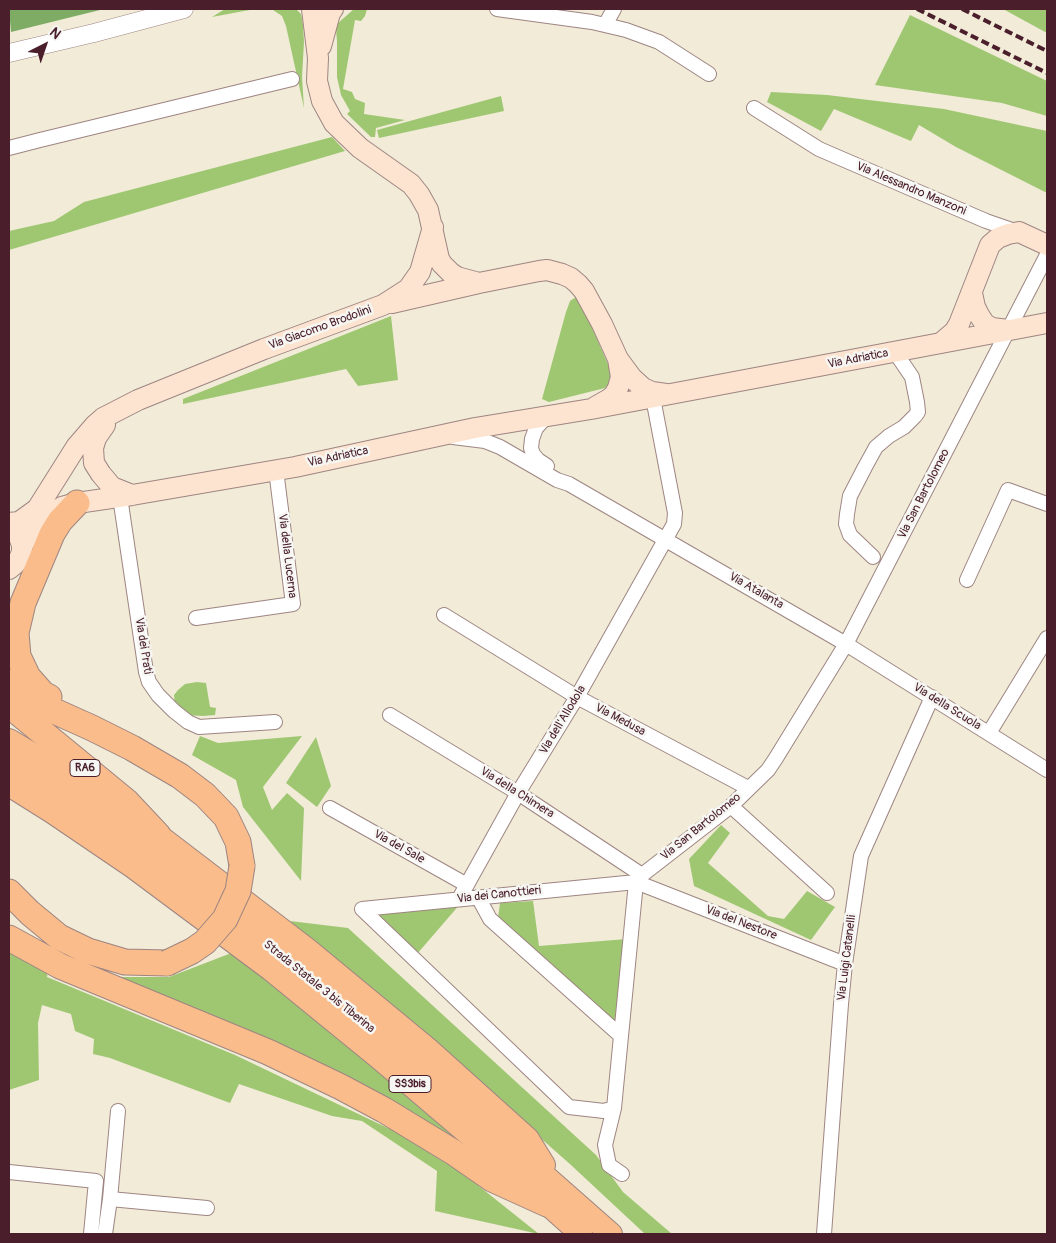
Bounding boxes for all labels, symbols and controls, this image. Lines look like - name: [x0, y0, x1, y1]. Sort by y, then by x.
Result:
- north arrow: [20, 20, 70, 70]
- text: N: [46, 24, 64, 43]
- street label: Via Alessandro Manzoni: [854, 159, 968, 219]
- street label: Via Giacomo Brodolini: [267, 303, 373, 353]
- street label: Via Adriatica: [826, 346, 890, 372]
- street label: Via Adriatica: [306, 444, 370, 470]
- street label: Via San Bartolomeo: [895, 447, 953, 541]
- street label: Via della Lucerna: [275, 513, 299, 599]
- street label: Via Atalanta: [726, 570, 786, 612]
- street label: Via dei Prati: [131, 617, 155, 675]
- street label: Via della Scuola: [910, 680, 984, 734]
- street label: Via dell'Allodola: [537, 683, 589, 757]
- street label: Via Medusa: [592, 701, 648, 739]
- road number: RA6: [70, 760, 100, 776]
- street label: Via della Chimera: [477, 764, 557, 822]
- street label: Via San Bartolomeo: [658, 790, 744, 864]
- street label: Via del Sale: [371, 827, 427, 867]
- street label: Via dei Canottieri: [456, 883, 542, 907]
- street label: Via del Nestore: [703, 903, 779, 943]
- street label: Via Luigi Catanelli: [835, 914, 859, 1002]
- street label: Strada Statale 3 bis Tiberina: [260, 938, 378, 1036]
- road number: SS3bis: [389, 1076, 431, 1092]

